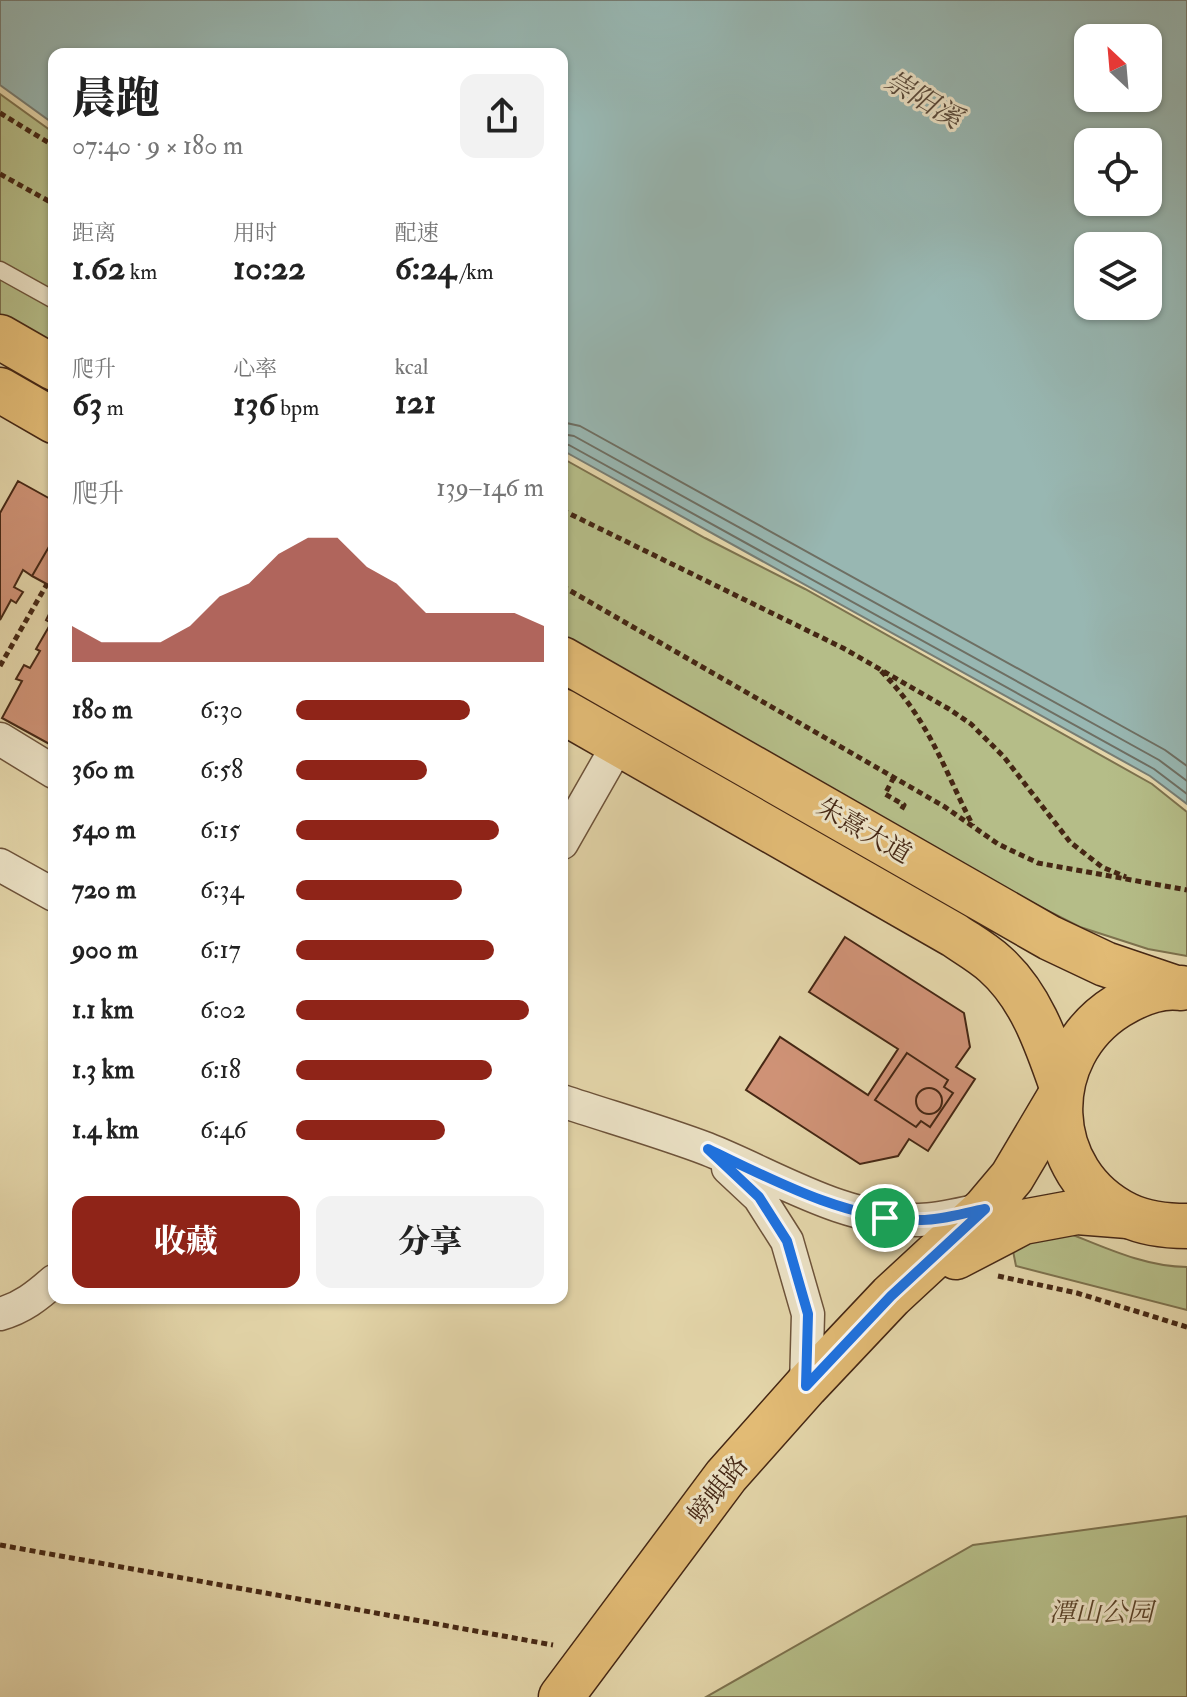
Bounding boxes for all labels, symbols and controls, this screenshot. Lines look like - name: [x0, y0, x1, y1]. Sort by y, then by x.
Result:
- north arrow: [1074, 24, 1162, 112]
- map controls: [1074, 24, 1162, 320]
- water label: 崇阳溪: [878, 63, 971, 138]
- text: 晨跑: [72, 72, 160, 127]
- button: share: [460, 74, 544, 158]
- button: locate: [1074, 128, 1162, 216]
- text: 07:40 · 9 × 180 m: [72, 130, 243, 162]
- text: 距离: [72, 219, 116, 247]
- text: 用时: [233, 219, 277, 247]
- text: 配速: [395, 219, 439, 247]
- button: layers: [1074, 232, 1162, 320]
- text: 1.62: [72, 247, 125, 290]
- text: 10:22: [233, 247, 306, 290]
- text: 6:24: [395, 247, 456, 290]
- text: km: [125, 258, 157, 286]
- text: /km: [456, 258, 494, 286]
- text: kcal: [395, 353, 428, 381]
- text: 爬升: [72, 355, 116, 383]
- text: 心率: [233, 355, 277, 383]
- text: 121: [395, 381, 436, 424]
- text: 63: [72, 383, 102, 426]
- text: 136: [233, 383, 276, 426]
- text: m: [102, 394, 124, 422]
- text: bpm: [276, 394, 319, 422]
- text: 139–146 m: [436, 472, 544, 504]
- text: 爬升: [72, 478, 124, 510]
- text: 180 m: [72, 694, 132, 726]
- text: 6:30: [200, 694, 243, 726]
- text: 360 m: [72, 754, 134, 786]
- text: 6:58: [200, 754, 243, 786]
- street label: 朱熹大道: [811, 791, 917, 871]
- text: 540 m: [72, 814, 136, 846]
- text: 6:15: [200, 814, 240, 846]
- text: 720 m: [72, 874, 136, 906]
- text: 6:34: [200, 874, 243, 906]
- text: 900 m: [72, 934, 138, 966]
- text: 6:17: [200, 934, 241, 966]
- text: 1.1 km: [72, 994, 134, 1026]
- text: 6:02: [200, 994, 246, 1026]
- text: 1.3 km: [72, 1054, 134, 1086]
- text: 6:18: [200, 1054, 241, 1086]
- text: 1.4 km: [72, 1114, 139, 1146]
- text: 6:46: [200, 1114, 247, 1146]
- pin: [851, 1184, 919, 1252]
- button: 收藏: [72, 1196, 300, 1288]
- button: 分享: [316, 1196, 544, 1288]
- icon: arrive: [863, 1196, 907, 1240]
- street label: 螃蜞路: [681, 1450, 755, 1530]
- park label: 潭山公园: [1049, 1597, 1157, 1629]

